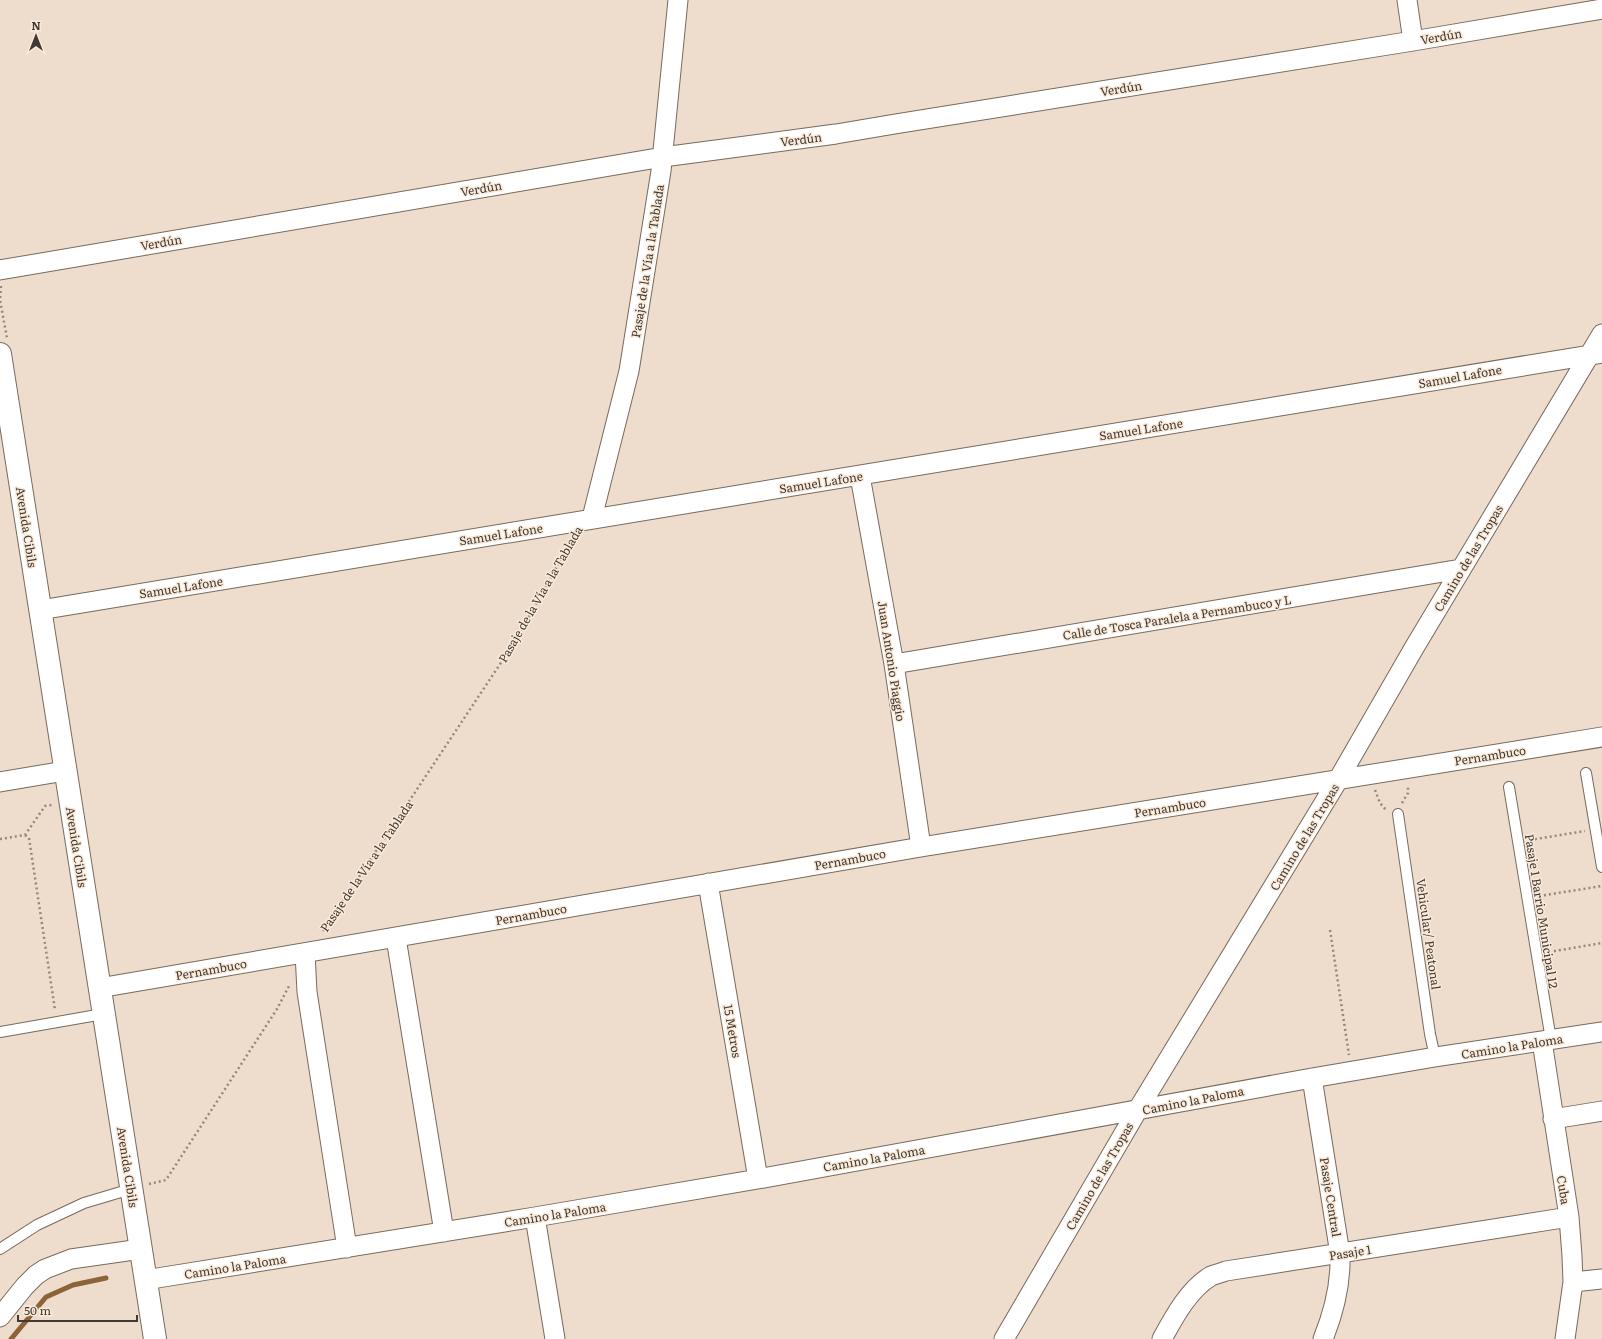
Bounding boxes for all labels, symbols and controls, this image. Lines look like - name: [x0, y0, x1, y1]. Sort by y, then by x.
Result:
- north arrow: [16, 16, 56, 56]
- text: N: [31, 17, 41, 33]
- street label: Verdún: [1419, 23, 1463, 49]
- street label: Verdún: [1099, 76, 1143, 100]
- street label: Verdún: [779, 127, 823, 150]
- street label: Verdún: [459, 175, 503, 201]
- street label: Pasaje de la Vía a la Tablada: [626, 182, 668, 339]
- street label: Verdún: [139, 229, 183, 255]
- street label: Samuel Lafone: [1417, 360, 1503, 392]
- street label: Samuel Lafone: [1098, 414, 1184, 444]
- street label: Samuel Lafone: [778, 467, 864, 497]
- street label: Avenida Cibils: [12, 485, 42, 569]
- street label: Camino de las Tropas: [1429, 501, 1507, 615]
- street label: Samuel Lafone: [458, 519, 544, 549]
- street label: Pasaje de la Vía a la Tablada: [493, 522, 587, 666]
- street label: Samuel Lafone: [138, 572, 224, 602]
- street label: Calle de Tosca Paralela a Pernambuco y L: [1061, 590, 1293, 644]
- street label: Juan Antonio Piaggio: [874, 599, 910, 723]
- street label: Pernambuco: [1453, 740, 1527, 770]
- street label: Camino de las Tropas: [1265, 780, 1343, 894]
- street label: Pernambuco: [1133, 792, 1207, 822]
- street label: Pasaje de la Vía a la Tablada: [315, 796, 417, 935]
- street label: Avenida Cibils: [62, 805, 92, 889]
- street label: Pasaje 1 Barrio Municipal 12: [1521, 832, 1563, 990]
- street label: Pernambuco: [813, 844, 887, 874]
- street label: Vehicular/ Peatonal: [1412, 877, 1446, 991]
- street label: Pernambuco: [494, 899, 568, 929]
- street label: Pernambuco: [174, 954, 248, 984]
- street label: 15 Metros: [719, 1003, 747, 1060]
- street label: Camino la Paloma: [1460, 1029, 1565, 1063]
- street label: Camino la Paloma: [1141, 1081, 1246, 1119]
- street label: Camino de las Tropas: [1061, 1118, 1138, 1233]
- street label: Avenida Cibils: [113, 1125, 143, 1209]
- street label: Camino la Paloma: [822, 1140, 927, 1176]
- street label: Pasaje Central: [1316, 1156, 1346, 1238]
- street label: Cuba: [1553, 1174, 1575, 1206]
- street label: Camino la Paloma: [503, 1197, 608, 1231]
- street label: Pasaje 1: [1328, 1240, 1373, 1264]
- street label: Camino la Paloma: [183, 1249, 288, 1283]
- scale bar: [18, 1297, 137, 1323]
- text: 50 m: [24, 1301, 51, 1319]

